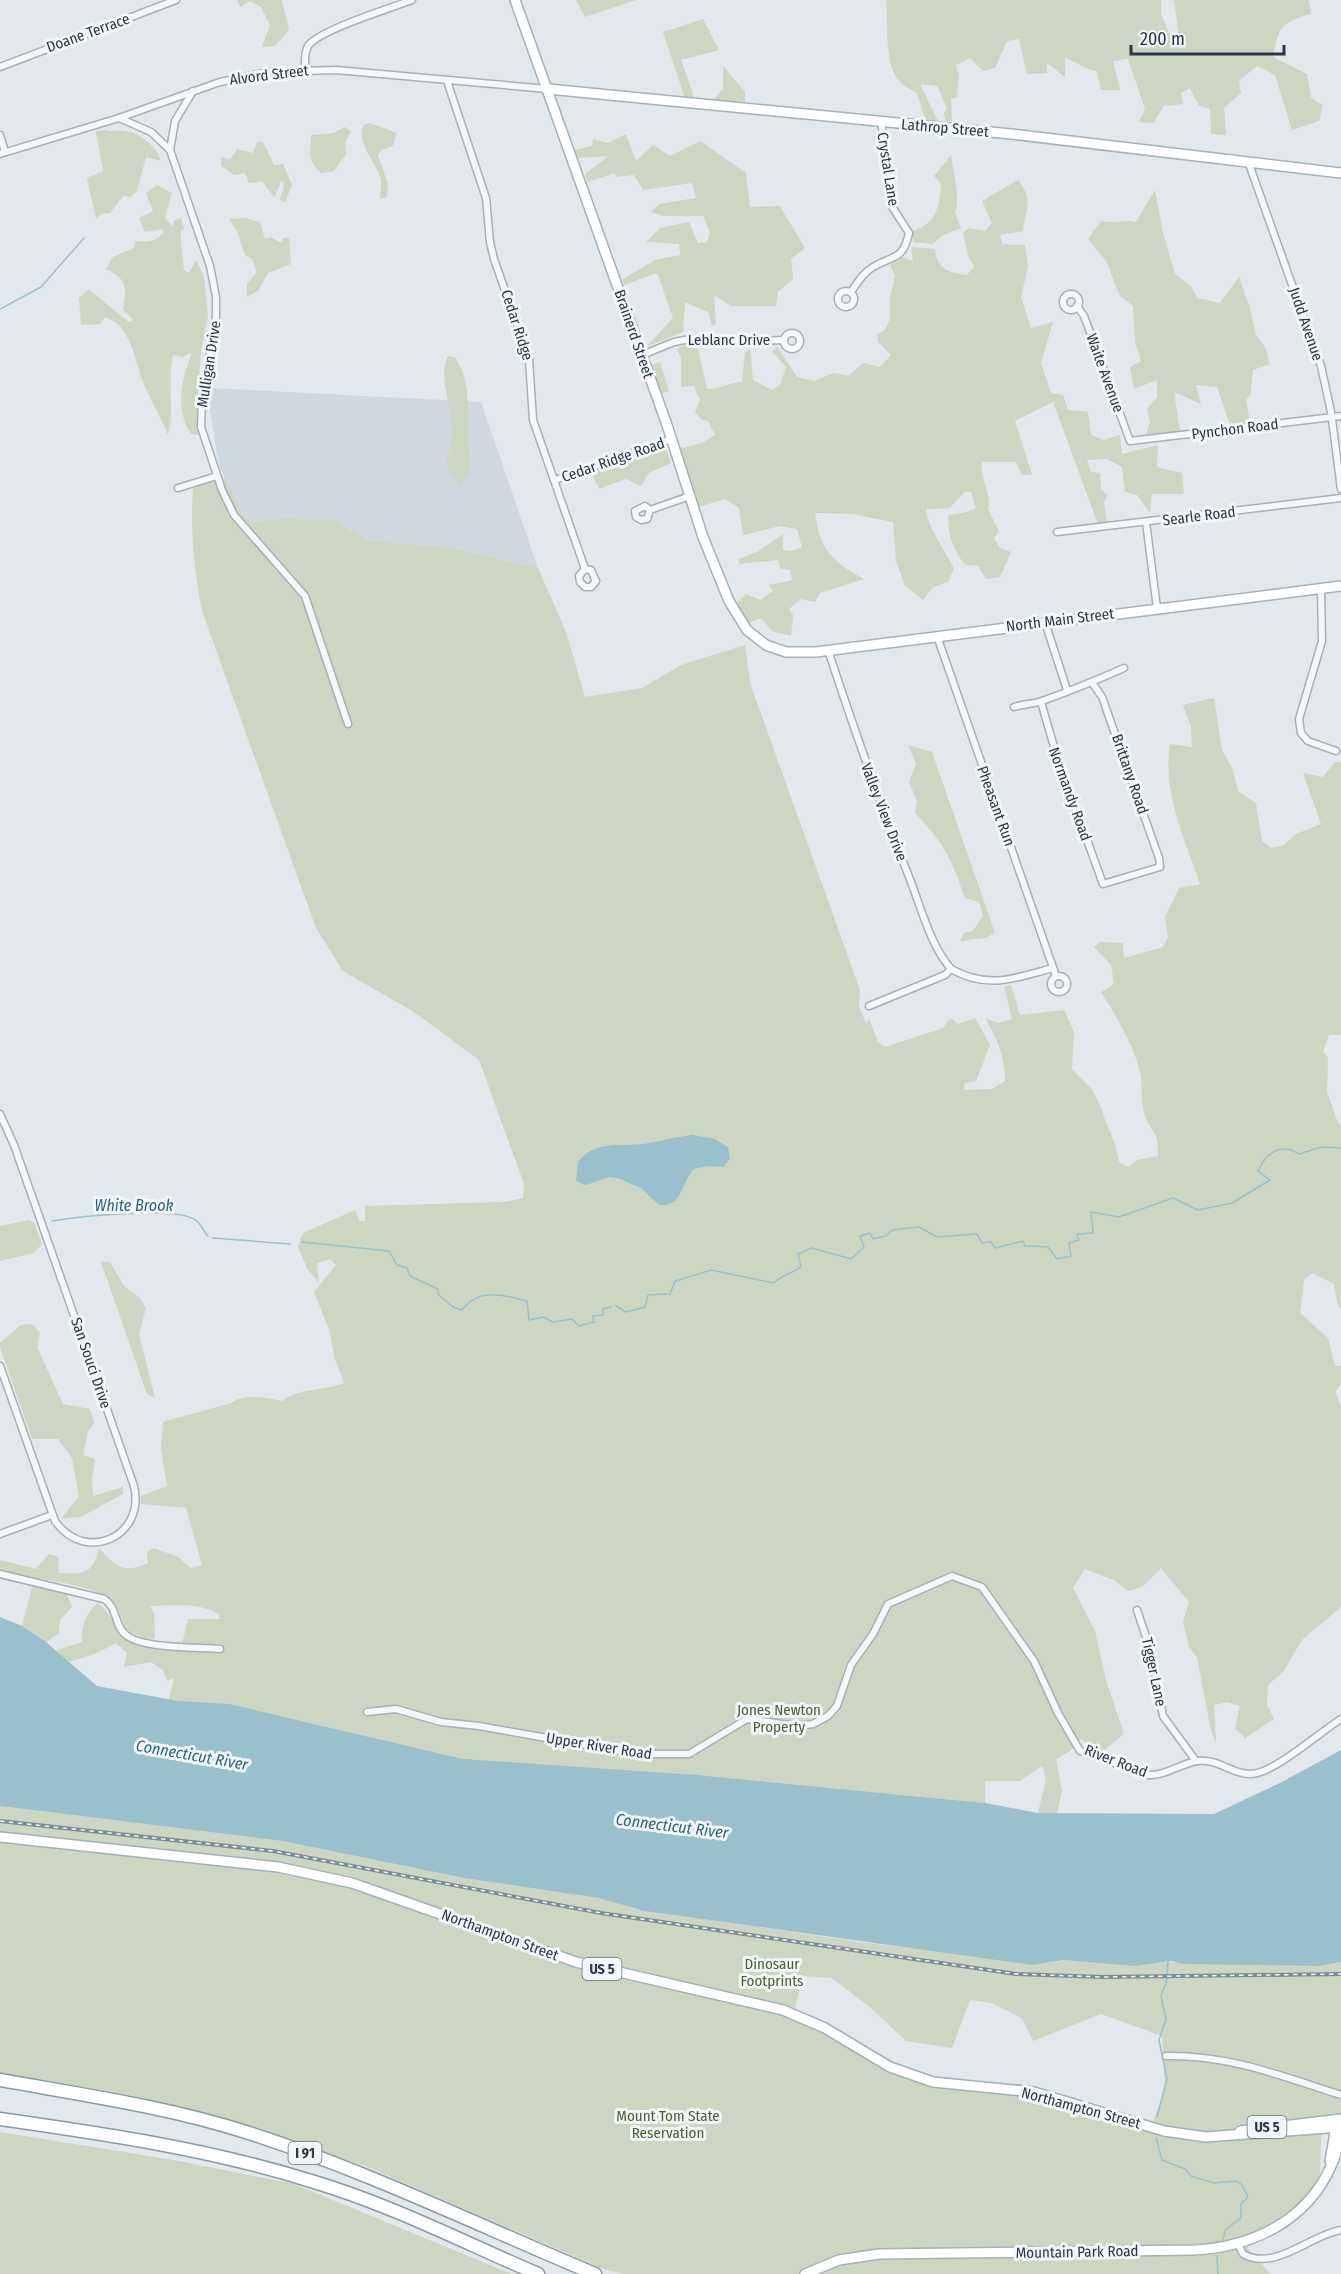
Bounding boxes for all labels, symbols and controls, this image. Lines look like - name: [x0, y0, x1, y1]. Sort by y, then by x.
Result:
- street label: Doane Terrace: [44, 10, 132, 56]
- scale bar: [1131, 18, 1284, 56]
- text: 200 m: [1140, 28, 1185, 50]
- street label: Alvord Street: [228, 61, 310, 89]
- street label: Lathrop Street: [900, 115, 990, 141]
- street label: Crystal Lane: [873, 131, 903, 207]
- street label: Judd Avenue: [1285, 285, 1327, 363]
- street label: Cedar Ridge: [497, 287, 537, 363]
- street label: Brainerd Street: [610, 287, 658, 381]
- street label: Mulligan Drive: [193, 319, 225, 409]
- street label: Leblanc Drive: [688, 331, 770, 349]
- street label: Waite Avenue: [1082, 331, 1128, 415]
- street label: Pynchon Road: [1191, 415, 1279, 443]
- street label: Cedar Ridge Road: [559, 434, 667, 486]
- street label: Searle Road: [1162, 503, 1236, 529]
- street label: North Main Street: [1005, 604, 1115, 636]
- street label: Brittany Road: [1108, 732, 1152, 816]
- street label: Normandy Road: [1045, 745, 1095, 843]
- street label: Valley View Drive: [857, 760, 911, 864]
- street label: Pheasant Run: [973, 764, 1019, 848]
- water label: White Brook: [95, 1196, 174, 1215]
- street label: San Souci Drive: [67, 1315, 115, 1411]
- street label: Tigger Lane: [1138, 1636, 1170, 1708]
- park label: Jones Newton Property: [737, 1701, 821, 1736]
- street label: Upper River Road: [545, 1729, 653, 1763]
- water label: Connecticut River: [135, 1736, 250, 1774]
- street label: River Road: [1082, 1741, 1150, 1781]
- water label: Connecticut River: [615, 1810, 730, 1842]
- street label: Northampton Street: [439, 1906, 561, 1964]
- park label: Dinosaur Footprints: [741, 1955, 803, 1990]
- road number: US 5: [582, 1958, 622, 1980]
- street label: Northampton Street: [1019, 2083, 1143, 2133]
- park label: Mount Tom State Reservation: [616, 2107, 720, 2142]
- road number: US 5: [1248, 2116, 1286, 2138]
- road number: I 91: [288, 2142, 322, 2164]
- street label: Mountain Park Road: [1015, 2242, 1139, 2262]

